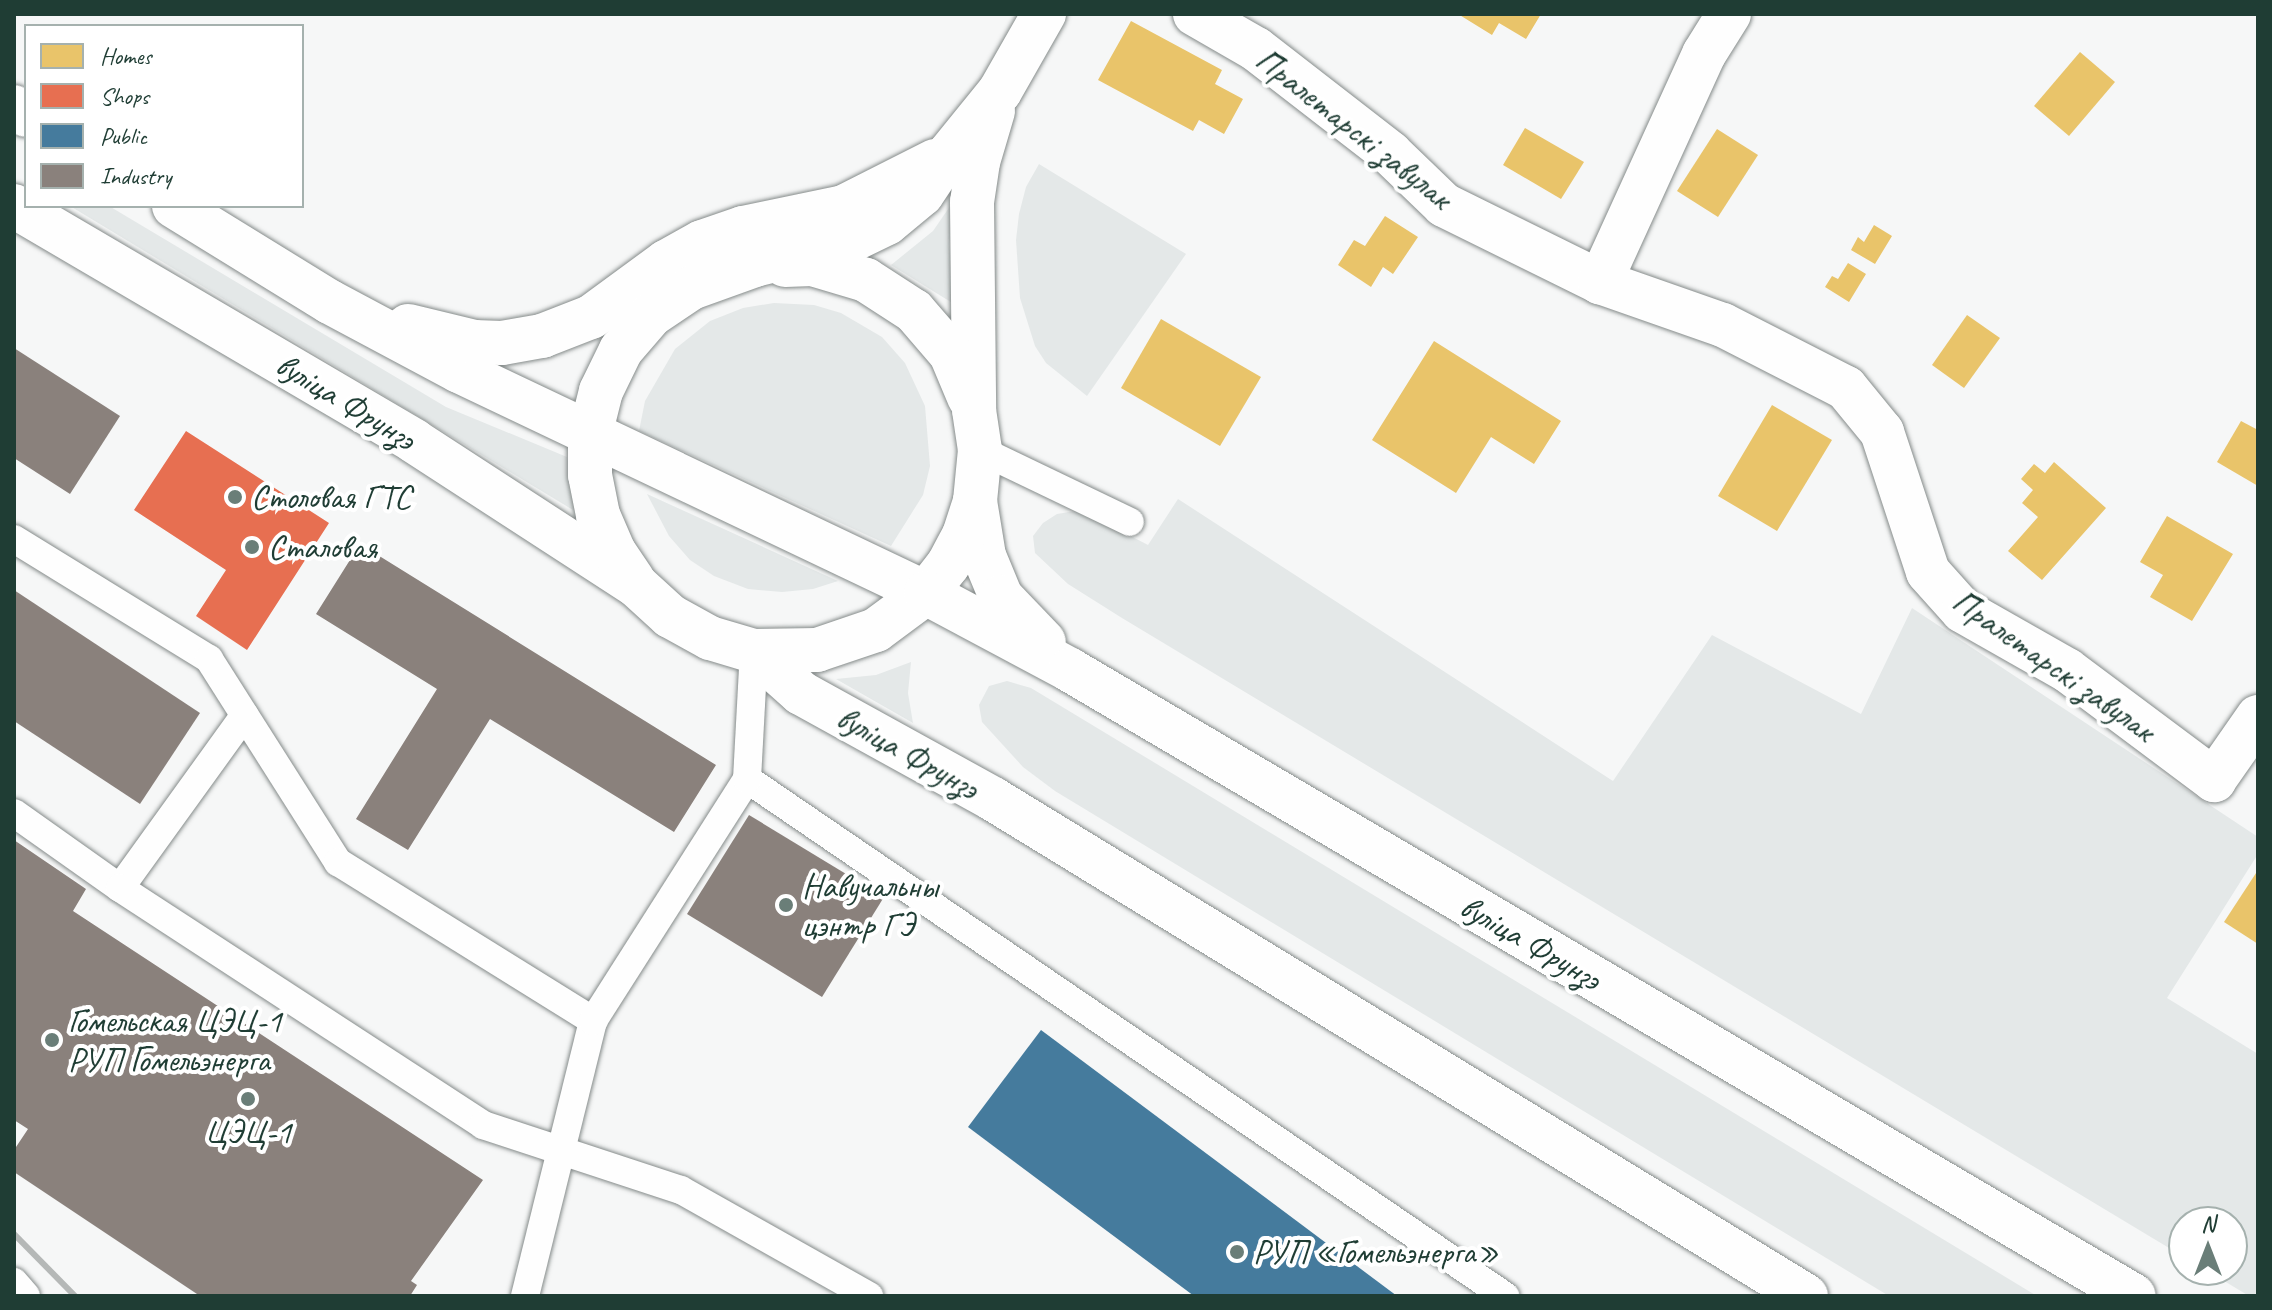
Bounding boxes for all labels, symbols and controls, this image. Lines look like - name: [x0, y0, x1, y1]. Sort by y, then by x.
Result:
- legend: [24, 24, 304, 208]
- street label: Пралетарскі завулак: [1248, 39, 1460, 217]
- text: Homes: [100, 41, 151, 71]
- text: Shops: [100, 81, 149, 111]
- text: Public: [100, 121, 147, 151]
- text: Industry: [100, 161, 171, 191]
- street label: вуліца Фрунзэ: [269, 344, 423, 458]
- place label: Столовая ГТС: [251, 477, 411, 517]
- marker: Столовая ГТС: [226, 488, 244, 506]
- place label: Сталовая: [268, 527, 377, 567]
- marker: Сталовая: [243, 538, 261, 556]
- street label: Пралетарскі завулак: [1945, 580, 2163, 750]
- street label: вуліца Фрунзэ: [831, 697, 985, 807]
- place label: Навучальны цэнтр ГЭ: [802, 865, 938, 944]
- street label: вуліца Фрунзэ: [1454, 886, 1608, 998]
- marker: Навучальны цэнтр ГЭ: [777, 896, 795, 914]
- place label: Гомельская ЦЭЦ-1 РУП Гомельэнерга: [68, 1000, 282, 1080]
- marker: Гомельская ЦЭЦ-1 РУП Гомельэнерга: [43, 1031, 61, 1049]
- marker: ЦЭЦ-1: [239, 1090, 257, 1108]
- place label: ЦЭЦ-1: [204, 1112, 292, 1152]
- north arrow: [2168, 1206, 2248, 1286]
- text: N: [2201, 1210, 2215, 1238]
- place label: РУП «Гомельэнерга»: [1253, 1232, 1499, 1272]
- marker: РУП «Гомельэнерга»: [1228, 1243, 1246, 1261]

